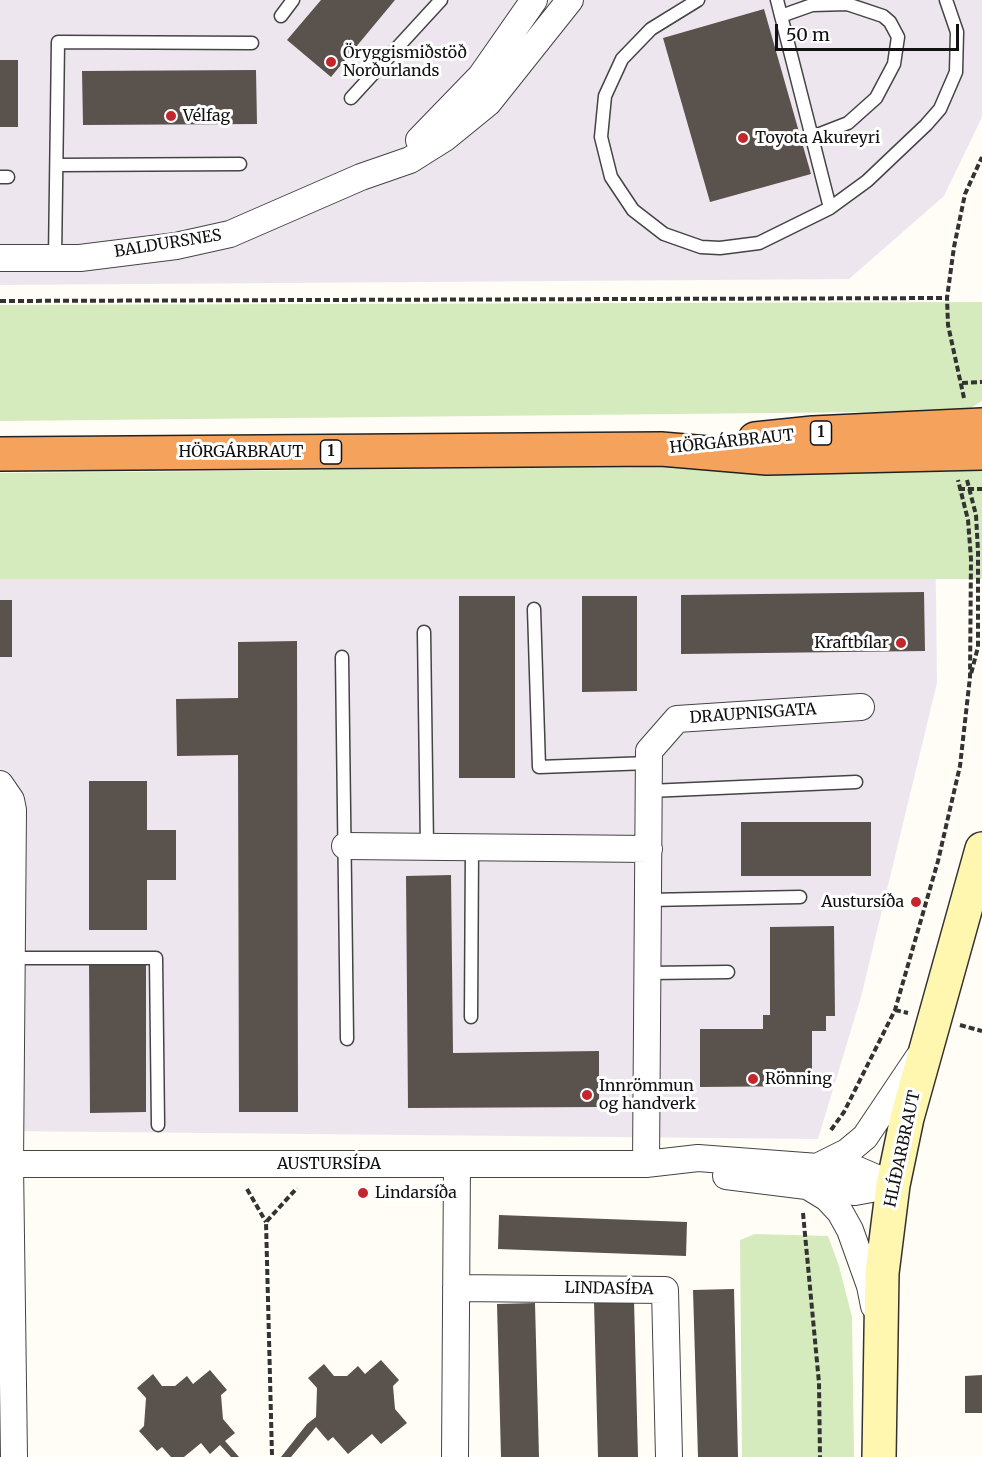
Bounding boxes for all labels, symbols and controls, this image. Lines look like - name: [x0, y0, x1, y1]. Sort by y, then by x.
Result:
- scale bar: [778, 12, 962, 50]
- text: 50 m: [786, 23, 830, 46]
- place label: Öryggismiðstöð Norðurlands: [343, 43, 467, 81]
- marker: Öryggismiðstöð Norðurlands: [324, 55, 338, 69]
- place label: Vélfag: [183, 106, 230, 126]
- marker: Vélfag: [164, 109, 178, 123]
- place label: Toyota Akureyri: [755, 128, 880, 148]
- marker: Toyota Akureyri: [736, 131, 750, 145]
- street label: BALDURSNES: [113, 226, 223, 262]
- road number: 1: [810, 421, 832, 445]
- street label: HÖRGÁRBRAUT: [669, 426, 795, 458]
- road number: 1: [320, 440, 342, 464]
- street label: HÖRGÁRBRAUT: [179, 442, 303, 462]
- place label: Kraftbílar: [814, 633, 889, 653]
- marker: Kraftbílar: [894, 636, 908, 650]
- street label: DRAUPNISGATA: [689, 700, 817, 728]
- place label: Austursíða: [821, 892, 904, 912]
- marker: Austursíða: [909, 895, 923, 909]
- place label: Rönning: [765, 1069, 832, 1089]
- marker: Rönning: [746, 1072, 760, 1086]
- place label: Innrömmun og handverk: [599, 1076, 696, 1114]
- marker: Innrömmun og handverk: [580, 1088, 594, 1102]
- street label: HLÍÐARBRAUT: [881, 1089, 925, 1209]
- street label: AUSTURSÍÐA: [277, 1154, 381, 1174]
- place label: Lindarsíða: [375, 1183, 457, 1203]
- marker: Lindarsíða: [356, 1186, 370, 1200]
- street label: LINDASÍÐA: [564, 1279, 654, 1299]

